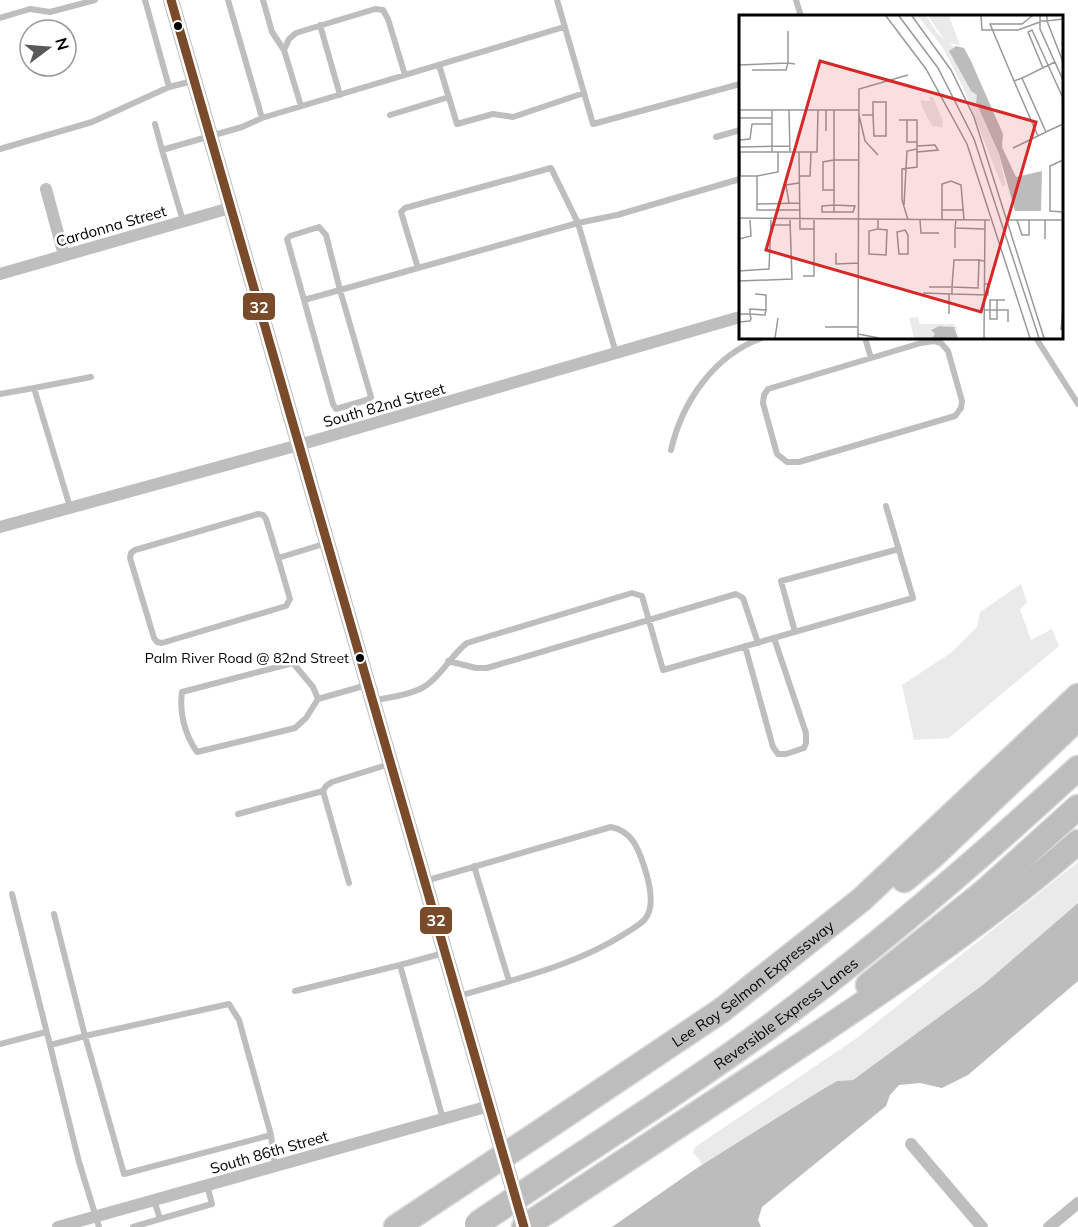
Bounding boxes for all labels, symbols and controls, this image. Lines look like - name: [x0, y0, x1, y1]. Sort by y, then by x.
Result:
- inset map: [739, 15, 1063, 339]
- north arrow: [18, 18, 78, 78]
- unlabelled marker: [172, 20, 184, 32]
- text: N: [51, 35, 74, 52]
- street label: Cardonna Street: [54, 201, 168, 251]
- line badge: 32: [242, 292, 276, 321]
- text: 32: [249, 297, 269, 317]
- street label: South 82nd Street: [321, 379, 447, 431]
- place label: Palm River Road @ 82nd Street: [145, 649, 349, 667]
- marker: Palm River Road @ 82nd Street: [354, 652, 366, 664]
- line badge: 32: [419, 906, 453, 935]
- text: 32: [426, 910, 446, 930]
- street label: Lee Roy Selmon Expressway: [668, 916, 837, 1051]
- street label: Reversible Express Lanes: [710, 953, 861, 1073]
- street label: South 86th Street: [208, 1126, 330, 1178]

